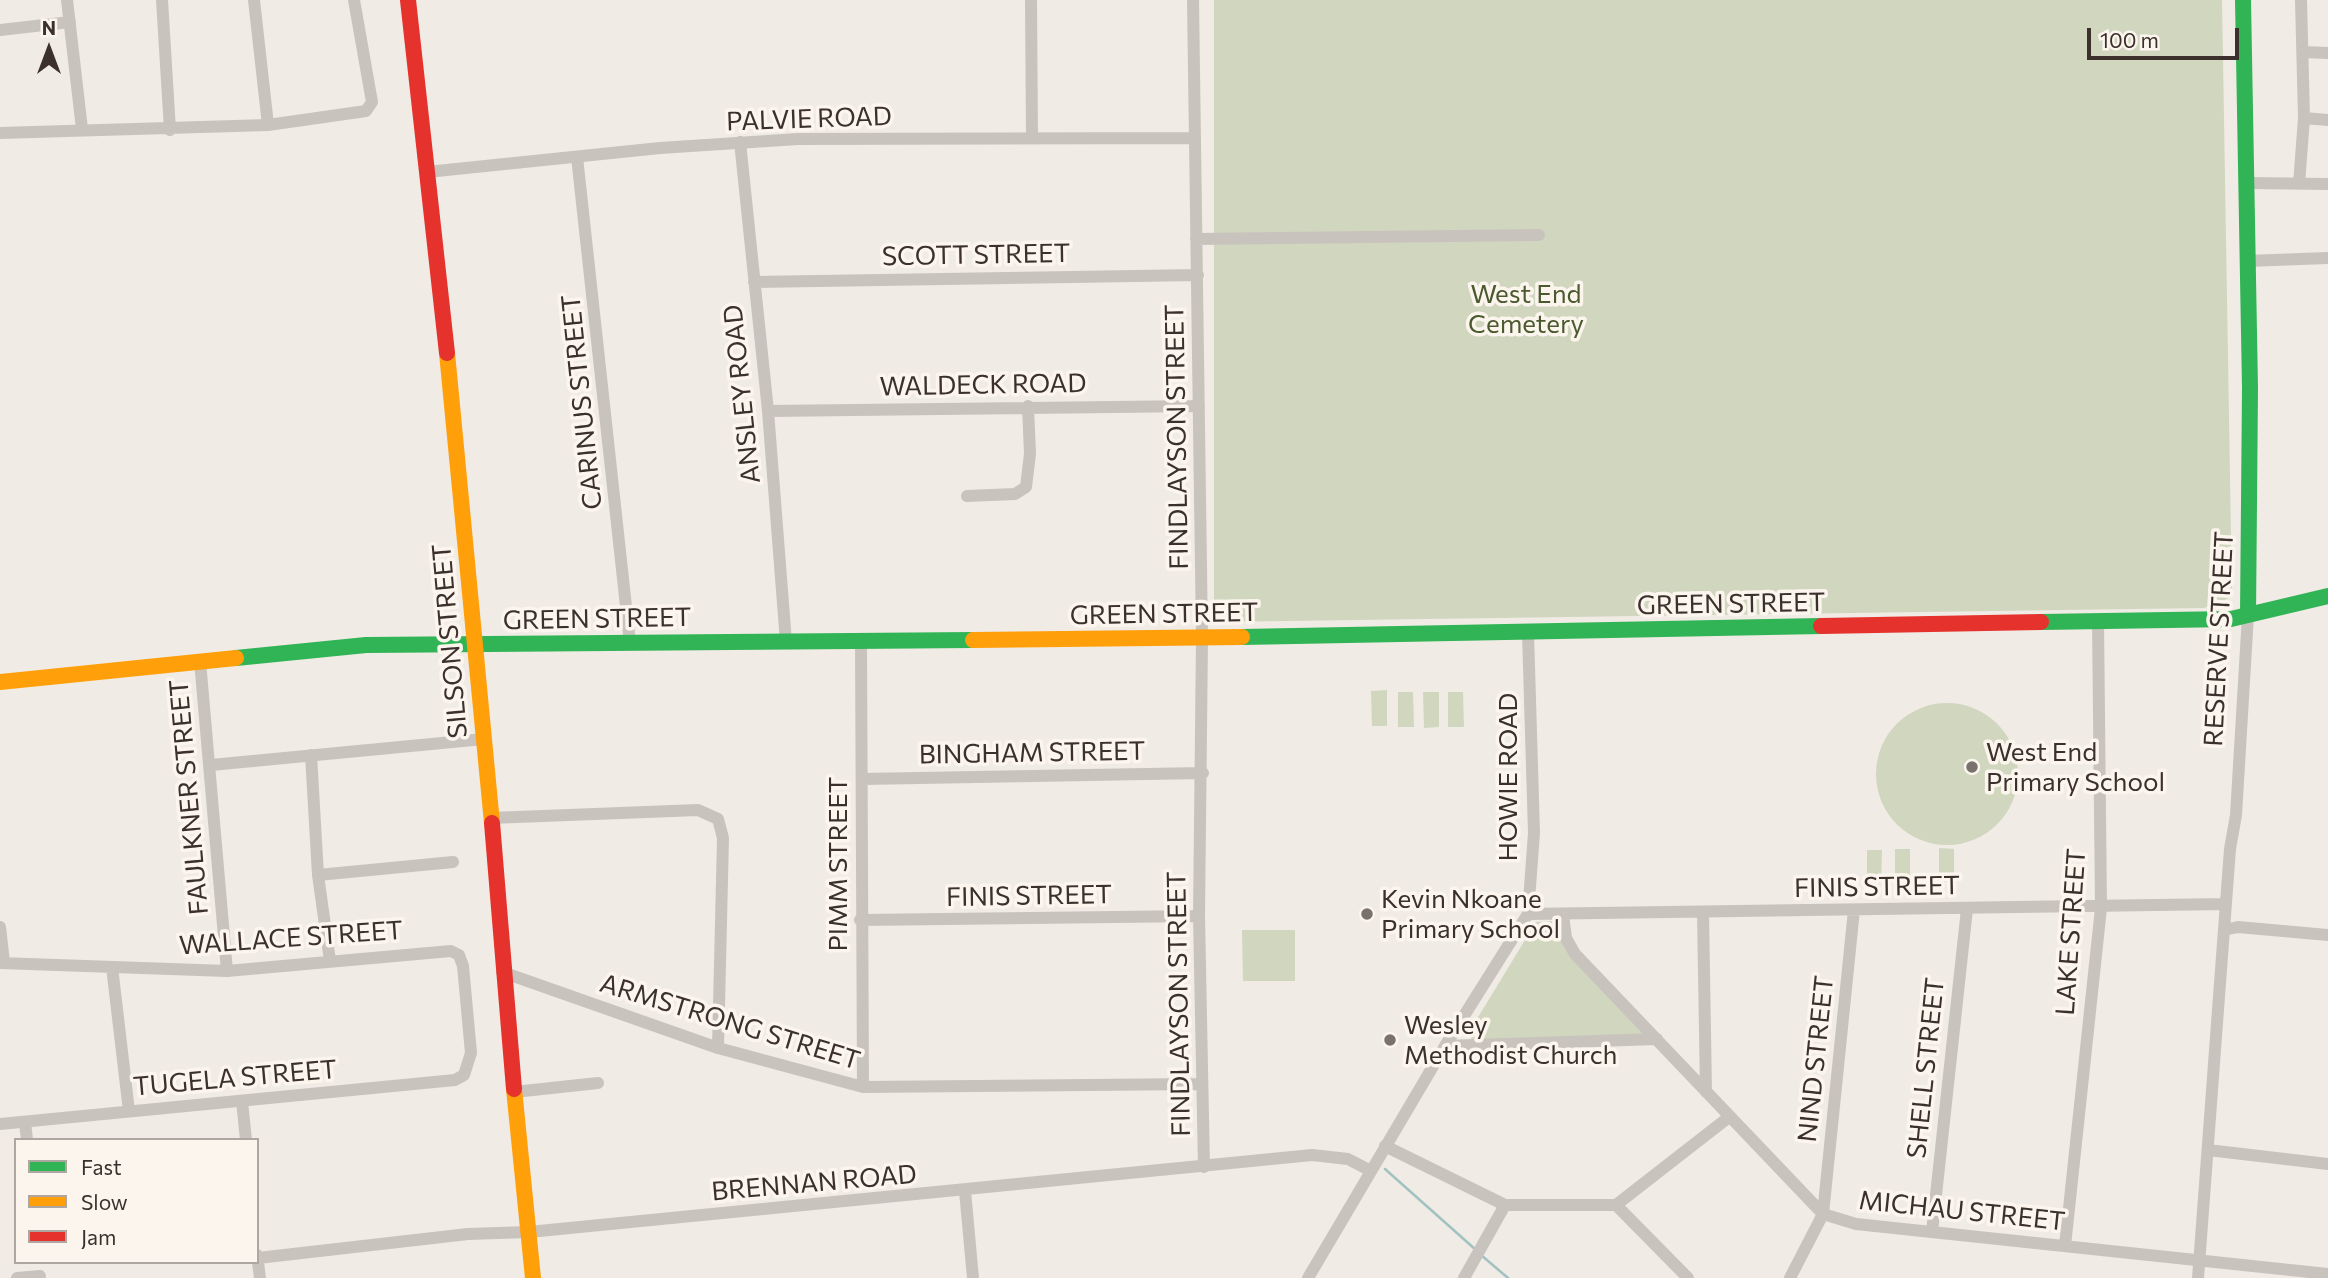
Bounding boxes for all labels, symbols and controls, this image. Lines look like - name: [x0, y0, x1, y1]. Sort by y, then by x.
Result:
- north arrow: [14, 14, 84, 84]
- scale bar: [2090, 14, 2242, 58]
- text: N: [42, 16, 56, 39]
- text: 100 m: [2100, 27, 2159, 52]
- street label: PALVIE ROAD: [726, 101, 892, 137]
- street label: SCOTT STREET: [882, 238, 1070, 272]
- park label: West End Cemetery: [1468, 278, 1584, 340]
- street label: CARINUS STREET: [555, 293, 609, 511]
- street label: ANSLEY ROAD: [717, 303, 767, 485]
- street label: FINDLAYSON STREET: [1159, 304, 1195, 570]
- street label: WALDECK ROAD: [879, 368, 1087, 402]
- street label: RESERVE STREET: [2198, 531, 2240, 747]
- street label: SILSON STREET: [426, 543, 474, 739]
- street label: GREEN STREET: [1637, 587, 1825, 621]
- street label: GREEN STREET: [1070, 597, 1258, 631]
- street label: GREEN STREET: [503, 602, 691, 636]
- street label: FAULKNER STREET: [163, 678, 215, 916]
- street label: HOWIE ROAD: [1492, 693, 1524, 861]
- street label: BINGHAM STREET: [918, 735, 1146, 771]
- place label: West End Primary School: [1986, 736, 2165, 798]
- marker: West End Primary School: [1964, 759, 1980, 775]
- street label: PIMM STREET: [822, 777, 854, 951]
- street label: LAKE STREET: [2050, 848, 2092, 1016]
- street label: FINIS STREET: [1794, 870, 1960, 904]
- street label: FINDLAYSON STREET: [1161, 871, 1197, 1137]
- street label: FINIS STREET: [946, 879, 1112, 913]
- place label: Kevin Nkoane Primary School: [1381, 883, 1560, 944]
- marker: Kevin Nkoane Primary School: [1359, 906, 1375, 922]
- street label: WALLACE STREET: [178, 915, 404, 961]
- street label: ARMSTRONG STREET: [596, 968, 864, 1076]
- street label: NIND STREET: [1792, 974, 1840, 1144]
- street label: SHELL STREET: [1901, 976, 1951, 1160]
- place label: Wesley Methodist Church: [1404, 1009, 1617, 1070]
- marker: Wesley Methodist Church: [1382, 1032, 1398, 1048]
- street label: TUGELA STREET: [132, 1054, 338, 1102]
- legend: [14, 1138, 259, 1264]
- text: Fast: [81, 1154, 122, 1179]
- street label: BRENNAN ROAD: [710, 1158, 918, 1208]
- street label: MICHAU STREET: [1857, 1185, 2067, 1237]
- text: Slow: [81, 1189, 128, 1214]
- text: Jam: [81, 1224, 116, 1249]

